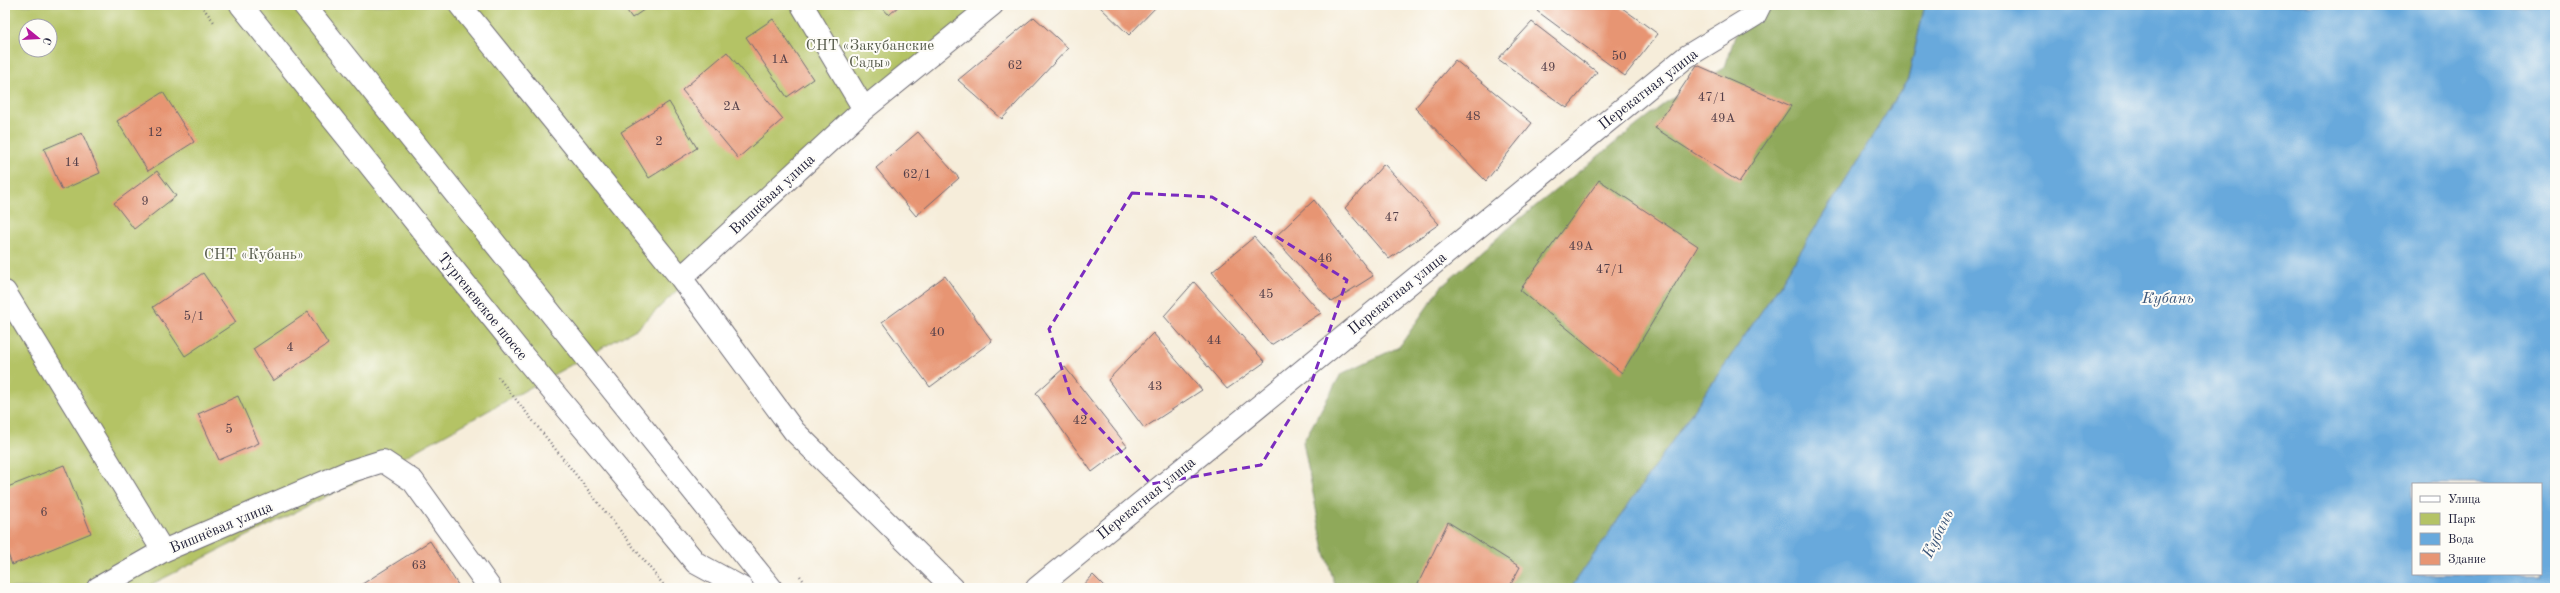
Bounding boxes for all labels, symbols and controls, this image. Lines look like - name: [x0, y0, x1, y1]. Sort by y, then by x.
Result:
- north arrow: [18, 18, 58, 58]
- text: С: [40, 35, 52, 46]
- park label: СНТ «Закубанские Сады»: [806, 39, 934, 71]
- street label: Перекатная улица: [1596, 47, 1702, 133]
- house number: 50: [1611, 50, 1627, 63]
- house number: 1А: [771, 53, 789, 66]
- house number: 62: [1007, 59, 1023, 72]
- house number: 49: [1540, 61, 1556, 74]
- house number: 47/1: [1698, 91, 1726, 104]
- house number: 2А: [723, 100, 741, 113]
- house number: 48: [1465, 110, 1481, 123]
- house number: 49А: [1710, 112, 1736, 125]
- house number: 12: [147, 126, 163, 139]
- house number: 2: [655, 135, 663, 148]
- street label: Вишнёвая улица: [728, 152, 819, 238]
- house number: 14: [64, 156, 80, 169]
- house number: 62/1: [903, 168, 931, 181]
- house number: 9: [141, 195, 149, 208]
- house number: 47: [1384, 211, 1400, 224]
- house number: 49А: [1568, 240, 1594, 253]
- park label: СНТ «Кубань»: [204, 248, 304, 263]
- street label: Перекатная улица: [1346, 250, 1450, 338]
- street label: Тургеневское шоссе: [434, 251, 530, 363]
- house number: 46: [1317, 252, 1333, 265]
- house number: 47/1: [1596, 263, 1624, 276]
- house number: 45: [1258, 288, 1274, 301]
- water label: Кубань: [2141, 291, 2194, 307]
- house number: 5/1: [184, 310, 204, 323]
- house number: 40: [929, 326, 945, 339]
- house number: 44: [1206, 334, 1222, 347]
- house number: 4: [286, 341, 294, 354]
- house number: 43: [1147, 380, 1163, 393]
- house number: 42: [1072, 414, 1088, 427]
- house number: 5: [225, 423, 233, 436]
- street label: Перекатная улица: [1095, 455, 1199, 543]
- legend: [2412, 483, 2542, 575]
- text: Улица: [2448, 494, 2481, 506]
- street label: Вишнёвая улица: [168, 500, 276, 557]
- house number: 6: [40, 506, 48, 519]
- water label: Кубань: [1920, 507, 1957, 562]
- text: Парк: [2448, 514, 2476, 526]
- text: Вода: [2448, 534, 2474, 546]
- text: Здание: [2448, 554, 2486, 566]
- house number: 63: [411, 559, 427, 572]

